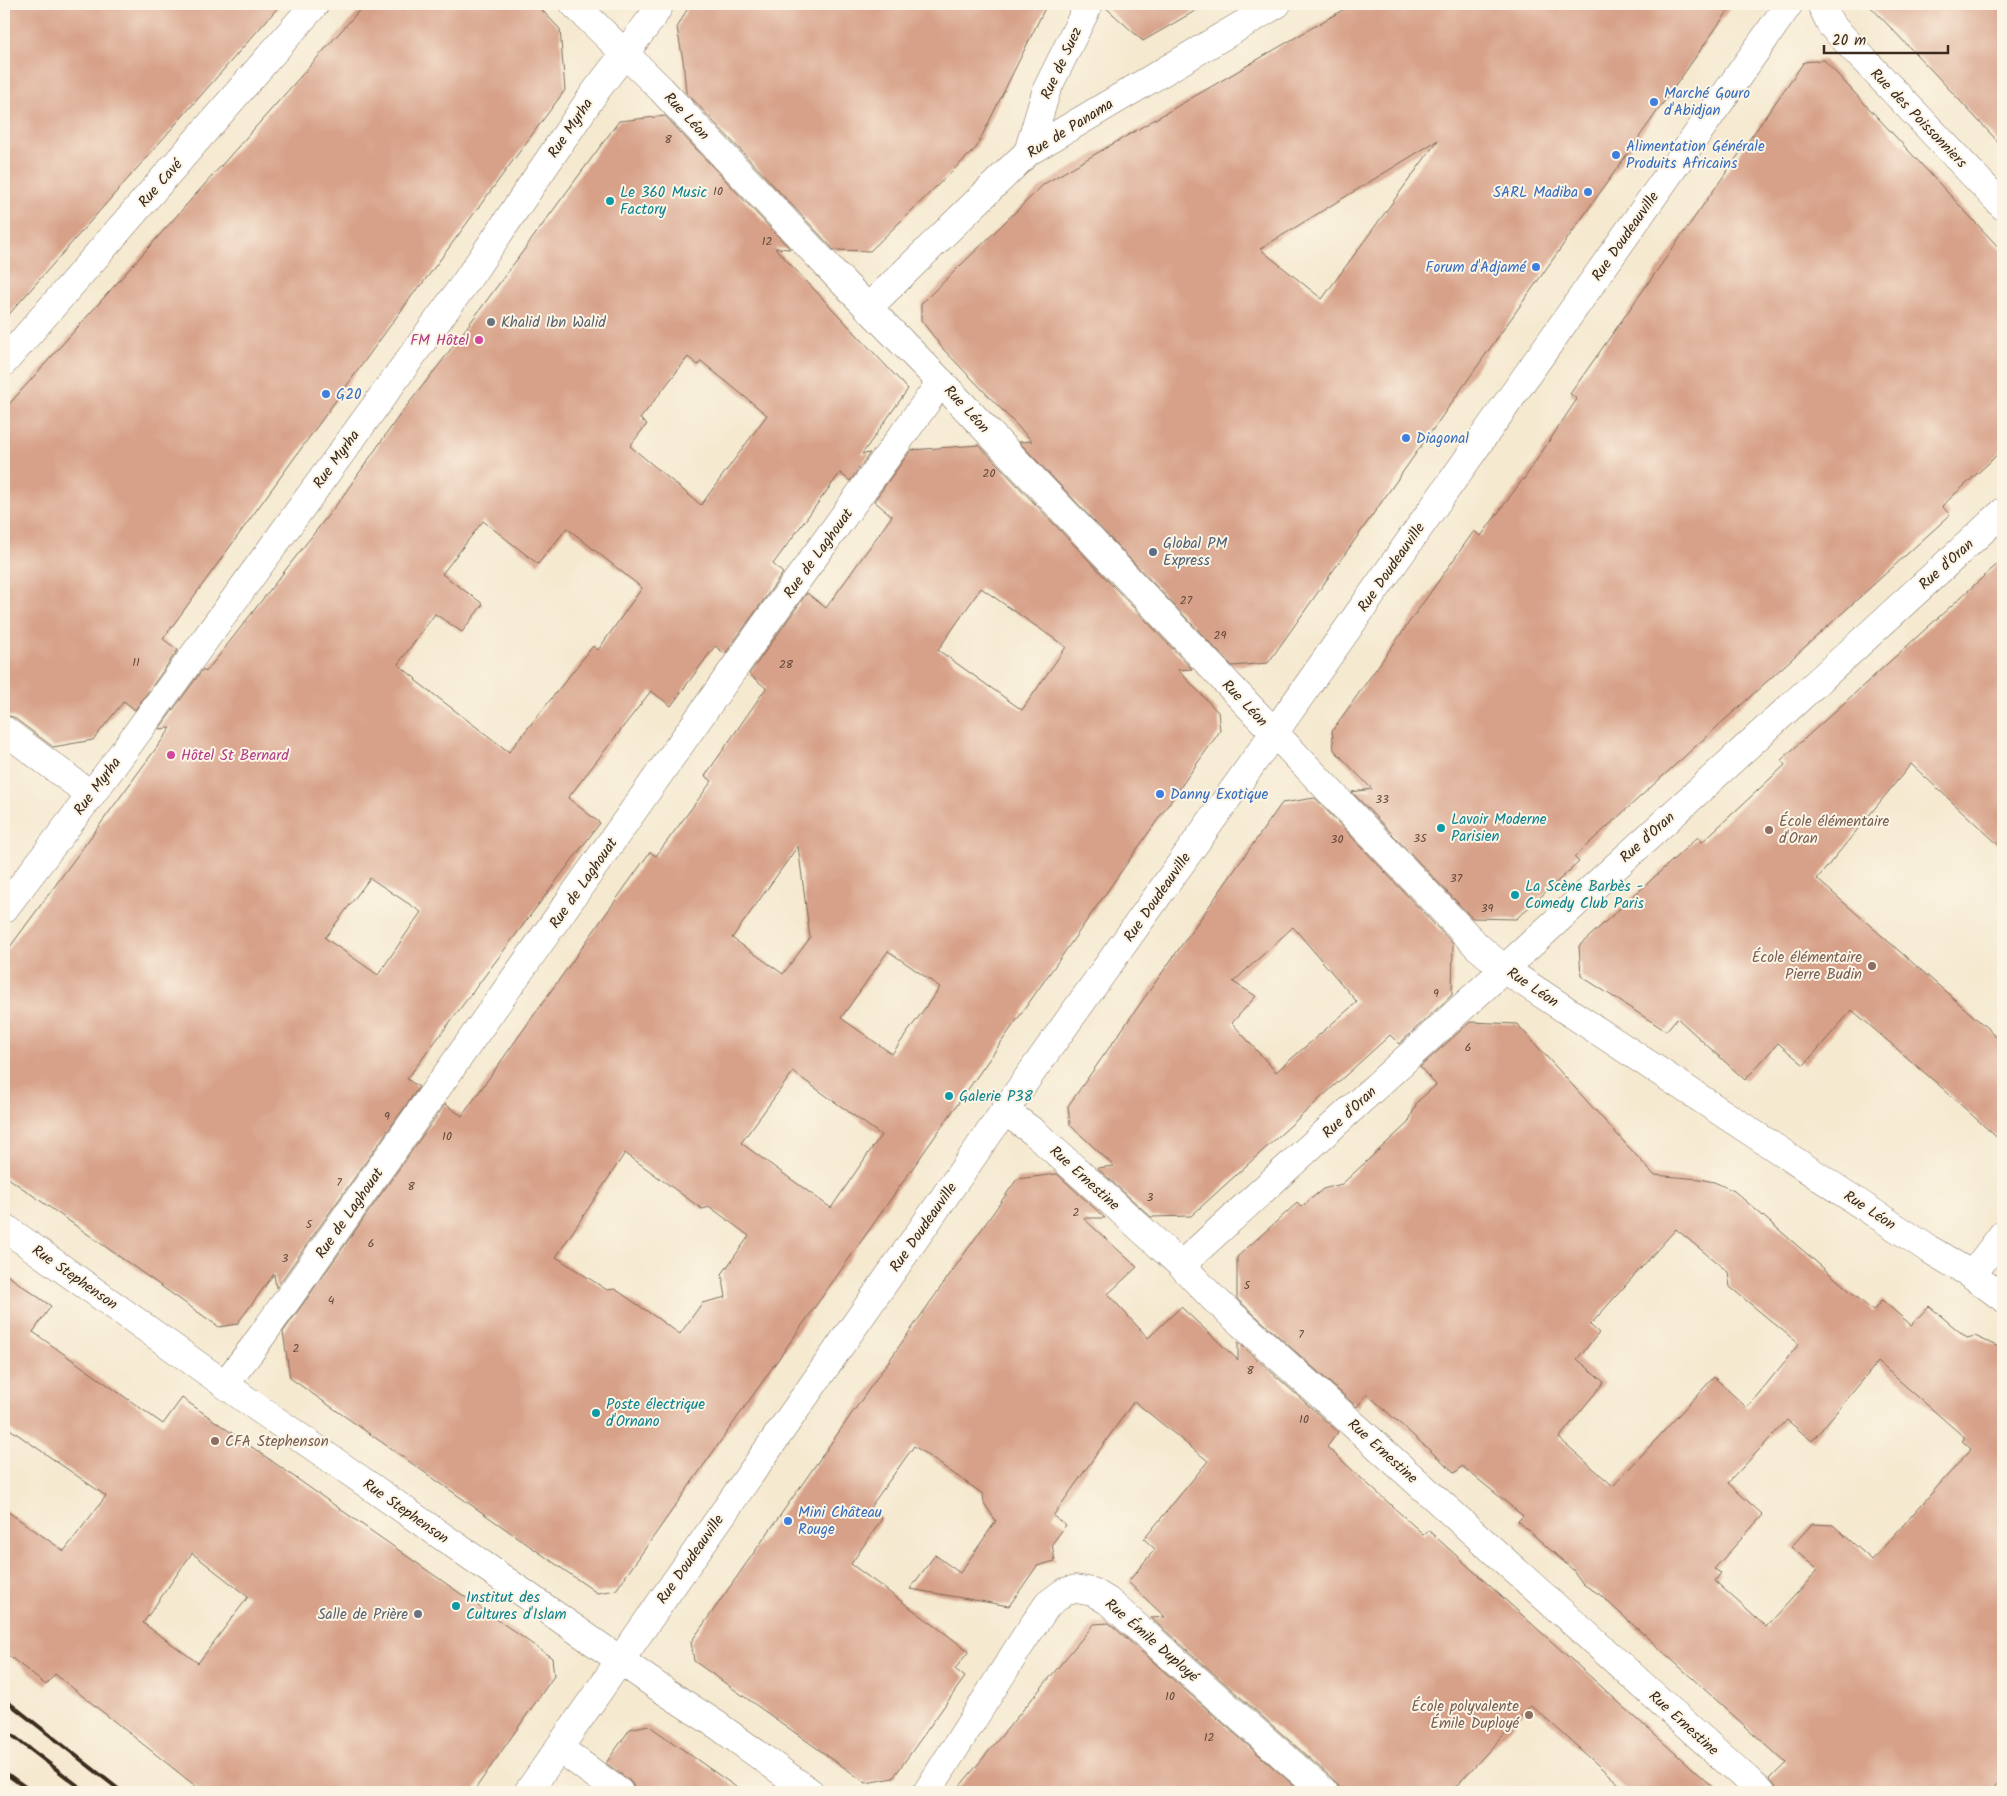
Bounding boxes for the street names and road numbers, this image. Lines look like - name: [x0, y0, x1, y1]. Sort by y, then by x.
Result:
- street label: Rue de Suez: [1035, 23, 1089, 104]
- street label: Rue des Poissonniers: [1864, 63, 1973, 175]
- street label: Rue Léon: [658, 87, 715, 146]
- street label: Rue de Panama: [1023, 93, 1119, 165]
- street label: Rue Myrha: [542, 94, 600, 163]
- street label: Rue Cavé: [133, 153, 190, 213]
- street label: Rue Doudeauville: [1586, 187, 1666, 286]
- street label: Rue Léon: [938, 380, 995, 439]
- street label: Rue Myrha: [307, 425, 366, 494]
- street label: Rue de Laghouat: [778, 503, 860, 604]
- street label: Rue Doudeauville: [1352, 518, 1432, 617]
- street label: Rue d'Oran: [1914, 533, 1980, 596]
- street label: Rue Léon: [1215, 674, 1273, 733]
- street label: Rue Myrha: [68, 752, 128, 821]
- street label: Rue d'Oran: [1615, 806, 1681, 869]
- street label: Rue de Laghouat: [544, 833, 624, 934]
- street label: Rue Doudeauville: [1118, 848, 1198, 947]
- street label: Rue Léon: [1502, 962, 1563, 1014]
- street label: Rue d'Oran: [1317, 1081, 1383, 1145]
- street label: Rue Ernestine: [1044, 1140, 1125, 1217]
- street label: Rue de Laghouat: [310, 1163, 390, 1264]
- street label: Rue Doudeauville: [884, 1178, 964, 1277]
- street label: Rue Léon: [1838, 1185, 1900, 1237]
- street label: Rue Stephenson: [26, 1239, 122, 1316]
- street label: Rue Ernestine: [1342, 1413, 1423, 1490]
- street label: Rue Stephenson: [357, 1473, 453, 1550]
- street label: Rue Doudeauville: [651, 1510, 731, 1609]
- street label: Rue Émile Duployé: [1099, 1593, 1205, 1689]
- street label: Rue Ernestine: [1643, 1685, 1724, 1762]

